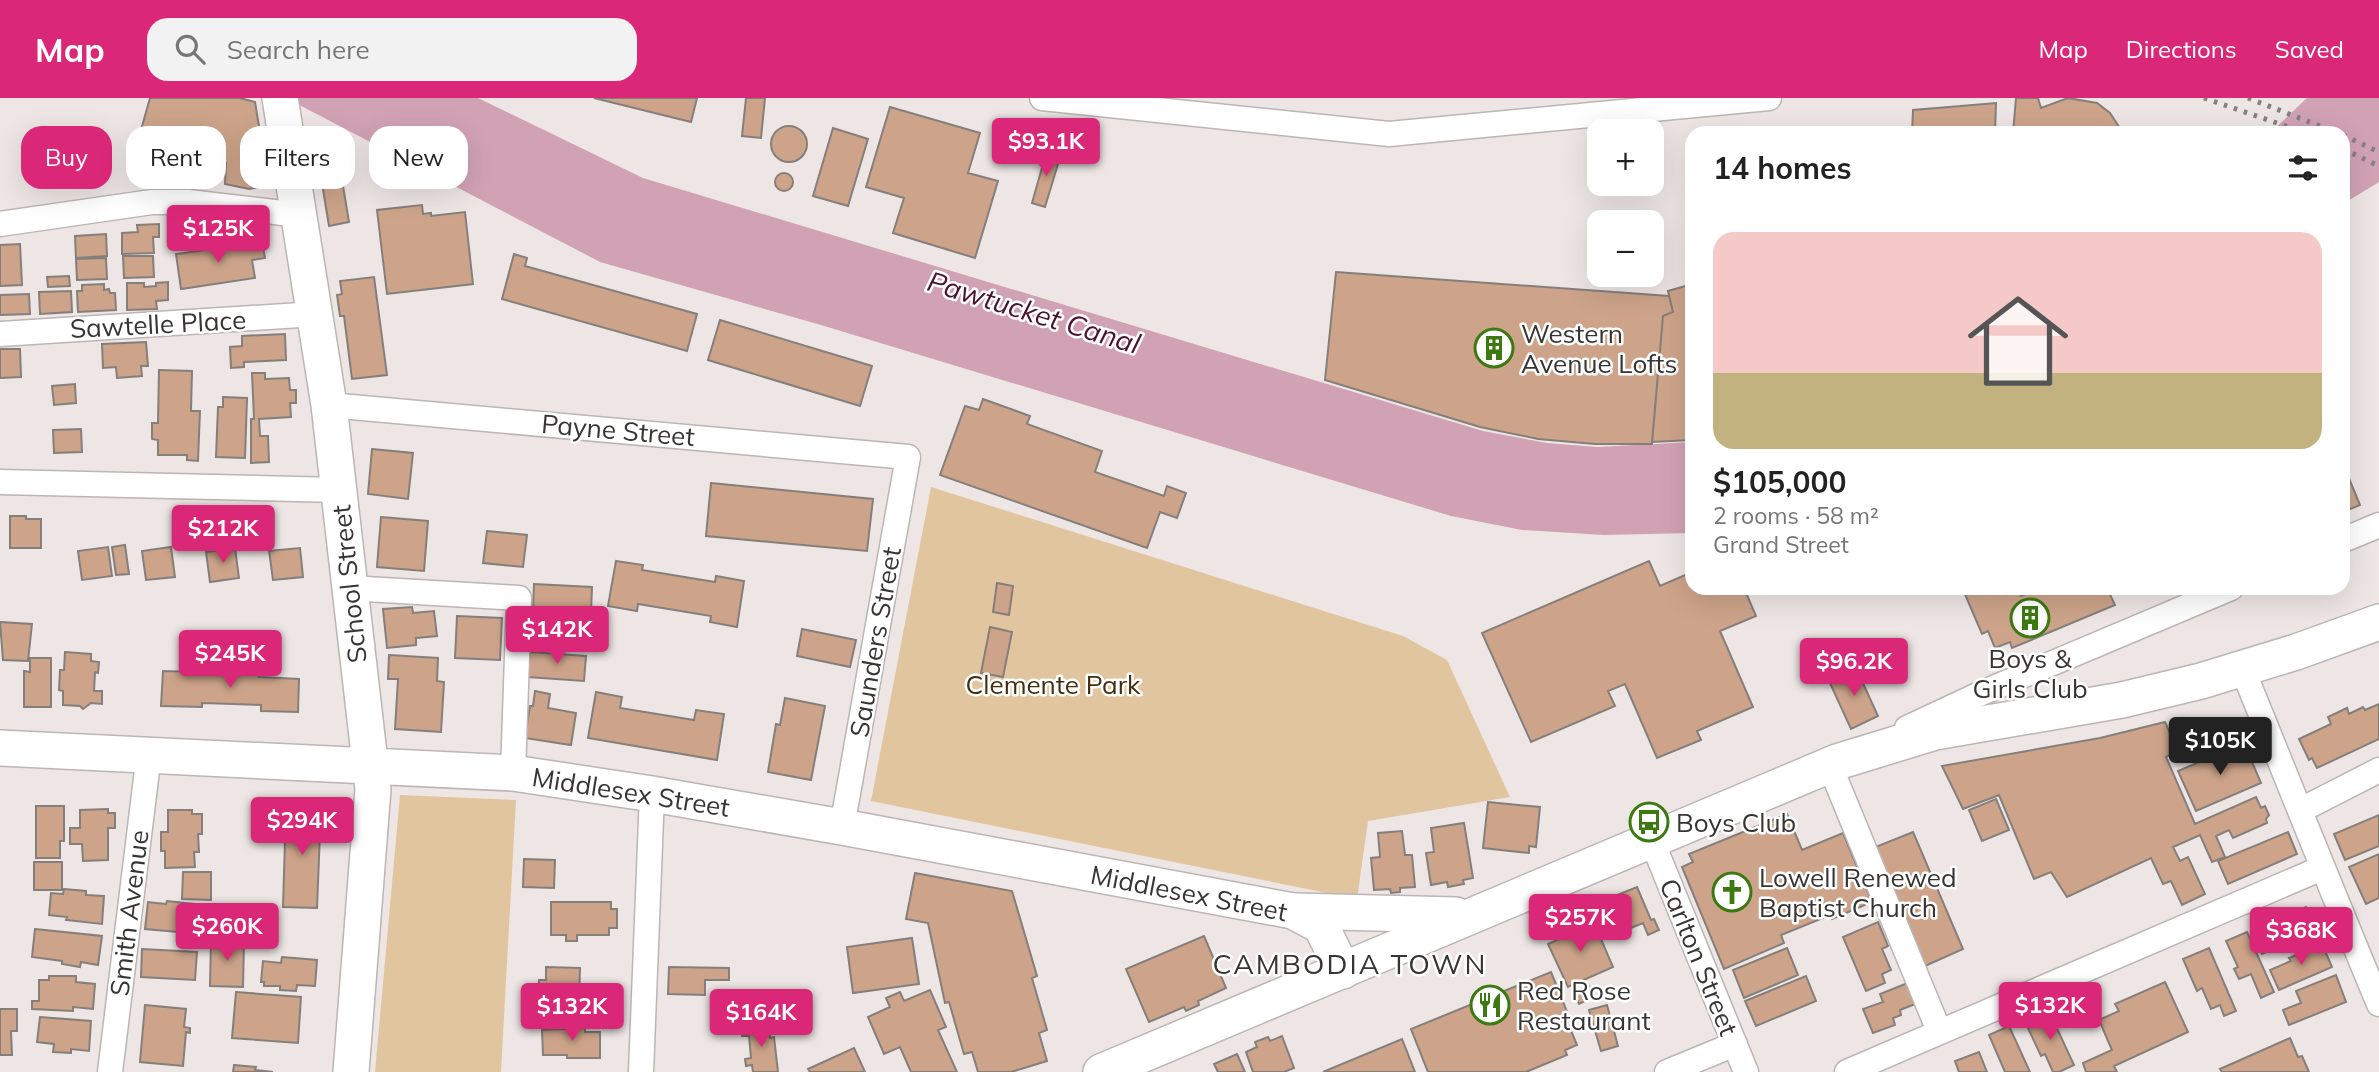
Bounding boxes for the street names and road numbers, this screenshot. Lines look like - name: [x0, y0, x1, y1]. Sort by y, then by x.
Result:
- street label: Sawtelle Place: [69, 303, 247, 345]
- street label: Payne Street: [540, 407, 696, 453]
- street label: School Street: [324, 503, 374, 665]
- street label: Saunders Street: [842, 544, 908, 740]
- street label: Middlesex Street: [530, 760, 732, 824]
- street label: Smith Avenue: [102, 828, 156, 998]
- street label: Middlesex Street: [1088, 858, 1290, 928]
- street label: Carlton Street: [1653, 874, 1745, 1040]

